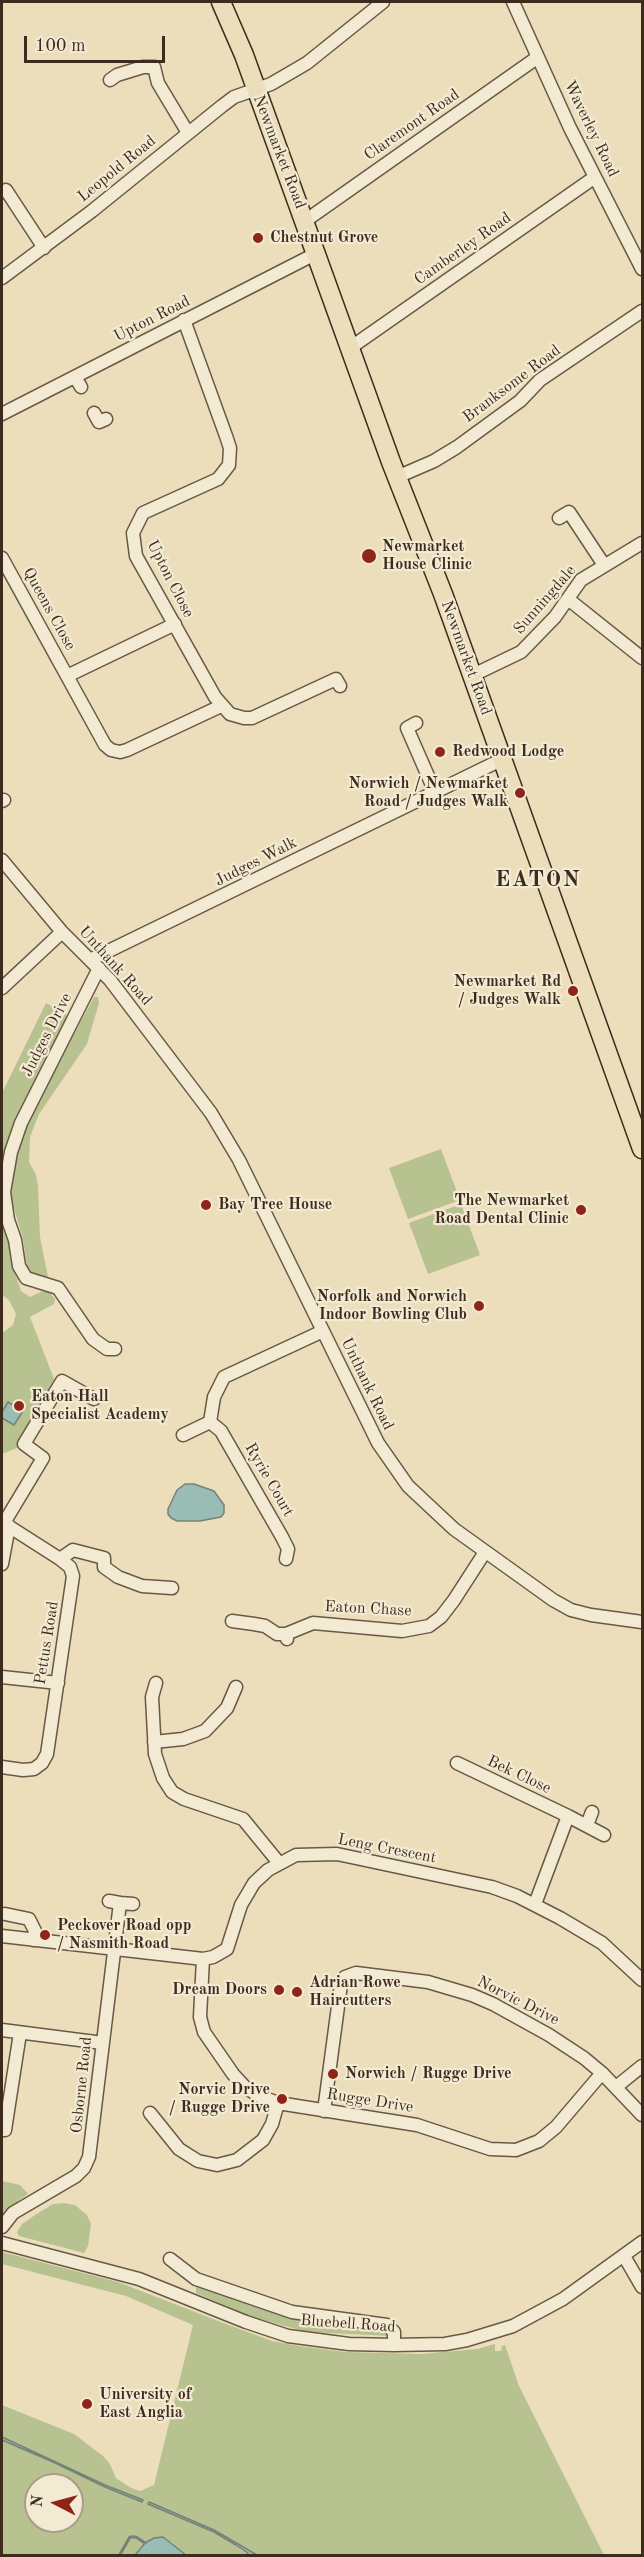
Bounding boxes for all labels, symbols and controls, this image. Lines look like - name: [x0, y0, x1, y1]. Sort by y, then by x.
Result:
- scale bar: [27, 24, 168, 62]
- text: 100 m: [35, 37, 86, 55]
- street label: Waverley Road: [559, 78, 623, 180]
- street label: Claremont Road: [361, 85, 463, 165]
- street label: Newmarket Road: [248, 92, 310, 212]
- street label: Leopold Road: [74, 132, 160, 206]
- street label: Camberley Road: [411, 209, 515, 289]
- place label: Chestnut Grove: [270, 228, 378, 248]
- marker: Chestnut Grove: [251, 231, 265, 245]
- street label: Upton Road: [111, 292, 193, 346]
- street label: Branksome Road: [459, 341, 565, 427]
- street label: Upton Close: [142, 537, 198, 621]
- place label: Newmarket House Clinic: [382, 537, 472, 575]
- marker: Newmarket House Clinic: [360, 547, 378, 565]
- street label: Sunningdale: [510, 562, 580, 638]
- street label: Queens Close: [18, 564, 80, 654]
- street label: Newmarket Road: [436, 598, 496, 718]
- place label: Redwood Lodge: [452, 742, 564, 762]
- marker: Redwood Lodge: [433, 745, 447, 759]
- place label: Norwich / Newmarket Road / Judges Walk: [349, 774, 508, 812]
- marker: Norwich / Newmarket Road / Judges Walk: [513, 786, 527, 800]
- street label: Judges Walk: [212, 833, 300, 891]
- district label: EATON: [495, 867, 581, 893]
- street label: Unthank Road: [74, 922, 156, 1010]
- place label: Newmarket Rd / Judges Walk: [454, 972, 561, 1010]
- marker: Newmarket Rd / Judges Walk: [566, 984, 580, 998]
- street label: Judges Drive: [18, 990, 76, 1080]
- place label: The Newmarket Road Dental Clinic: [434, 1191, 569, 1229]
- place label: Bay Tree House: [218, 1195, 332, 1215]
- marker: Bay Tree House: [199, 1198, 213, 1212]
- marker: The Newmarket Road Dental Clinic: [574, 1203, 588, 1217]
- place label: Norfolk and Norwich Indoor Bowling Club: [317, 1287, 467, 1325]
- marker: Norfolk and Norwich Indoor Bowling Club: [472, 1299, 486, 1313]
- street label: Unthank Road: [336, 1335, 398, 1433]
- place label: Eaton Hall Specialist Academy: [31, 1387, 169, 1425]
- marker: Eaton Hall Specialist Academy: [12, 1399, 26, 1413]
- street label: Ryrie Court: [240, 1440, 298, 1520]
- street label: Eaton Chase: [324, 1597, 412, 1621]
- street label: Pettus Road: [31, 1600, 63, 1686]
- street label: Bek Close: [484, 1752, 554, 1798]
- street label: Leng Crescent: [336, 1830, 438, 1868]
- place label: Peckover Road opp / Nasmith Road: [57, 1916, 191, 1954]
- marker: Peckover Road opp / Nasmith Road: [38, 1928, 52, 1942]
- street label: Norvic Drive: [474, 1972, 562, 2030]
- place label: Adrian Rowe Haircutters: [309, 1973, 401, 2011]
- place label: Dream Doors: [172, 1980, 267, 2000]
- marker: Dream Doors: [272, 1983, 286, 1997]
- marker: Adrian Rowe Haircutters: [290, 1985, 304, 1999]
- street label: Osborne Road: [67, 2036, 97, 2134]
- place label: Norwich / Rugge Drive: [345, 2064, 512, 2084]
- marker: Norwich / Rugge Drive: [326, 2067, 340, 2081]
- place label: Norvic Drive / Rugge Drive: [169, 2080, 270, 2118]
- street label: Rugge Drive: [325, 2085, 415, 2117]
- marker: Norvic Drive / Rugge Drive: [275, 2092, 289, 2106]
- street label: Bluebell Road: [300, 2311, 396, 2337]
- place label: University of East Anglia: [99, 2385, 191, 2423]
- marker: University of East Anglia: [80, 2397, 94, 2411]
- north arrow: [24, 2473, 84, 2533]
- text: N: [29, 2494, 47, 2508]

